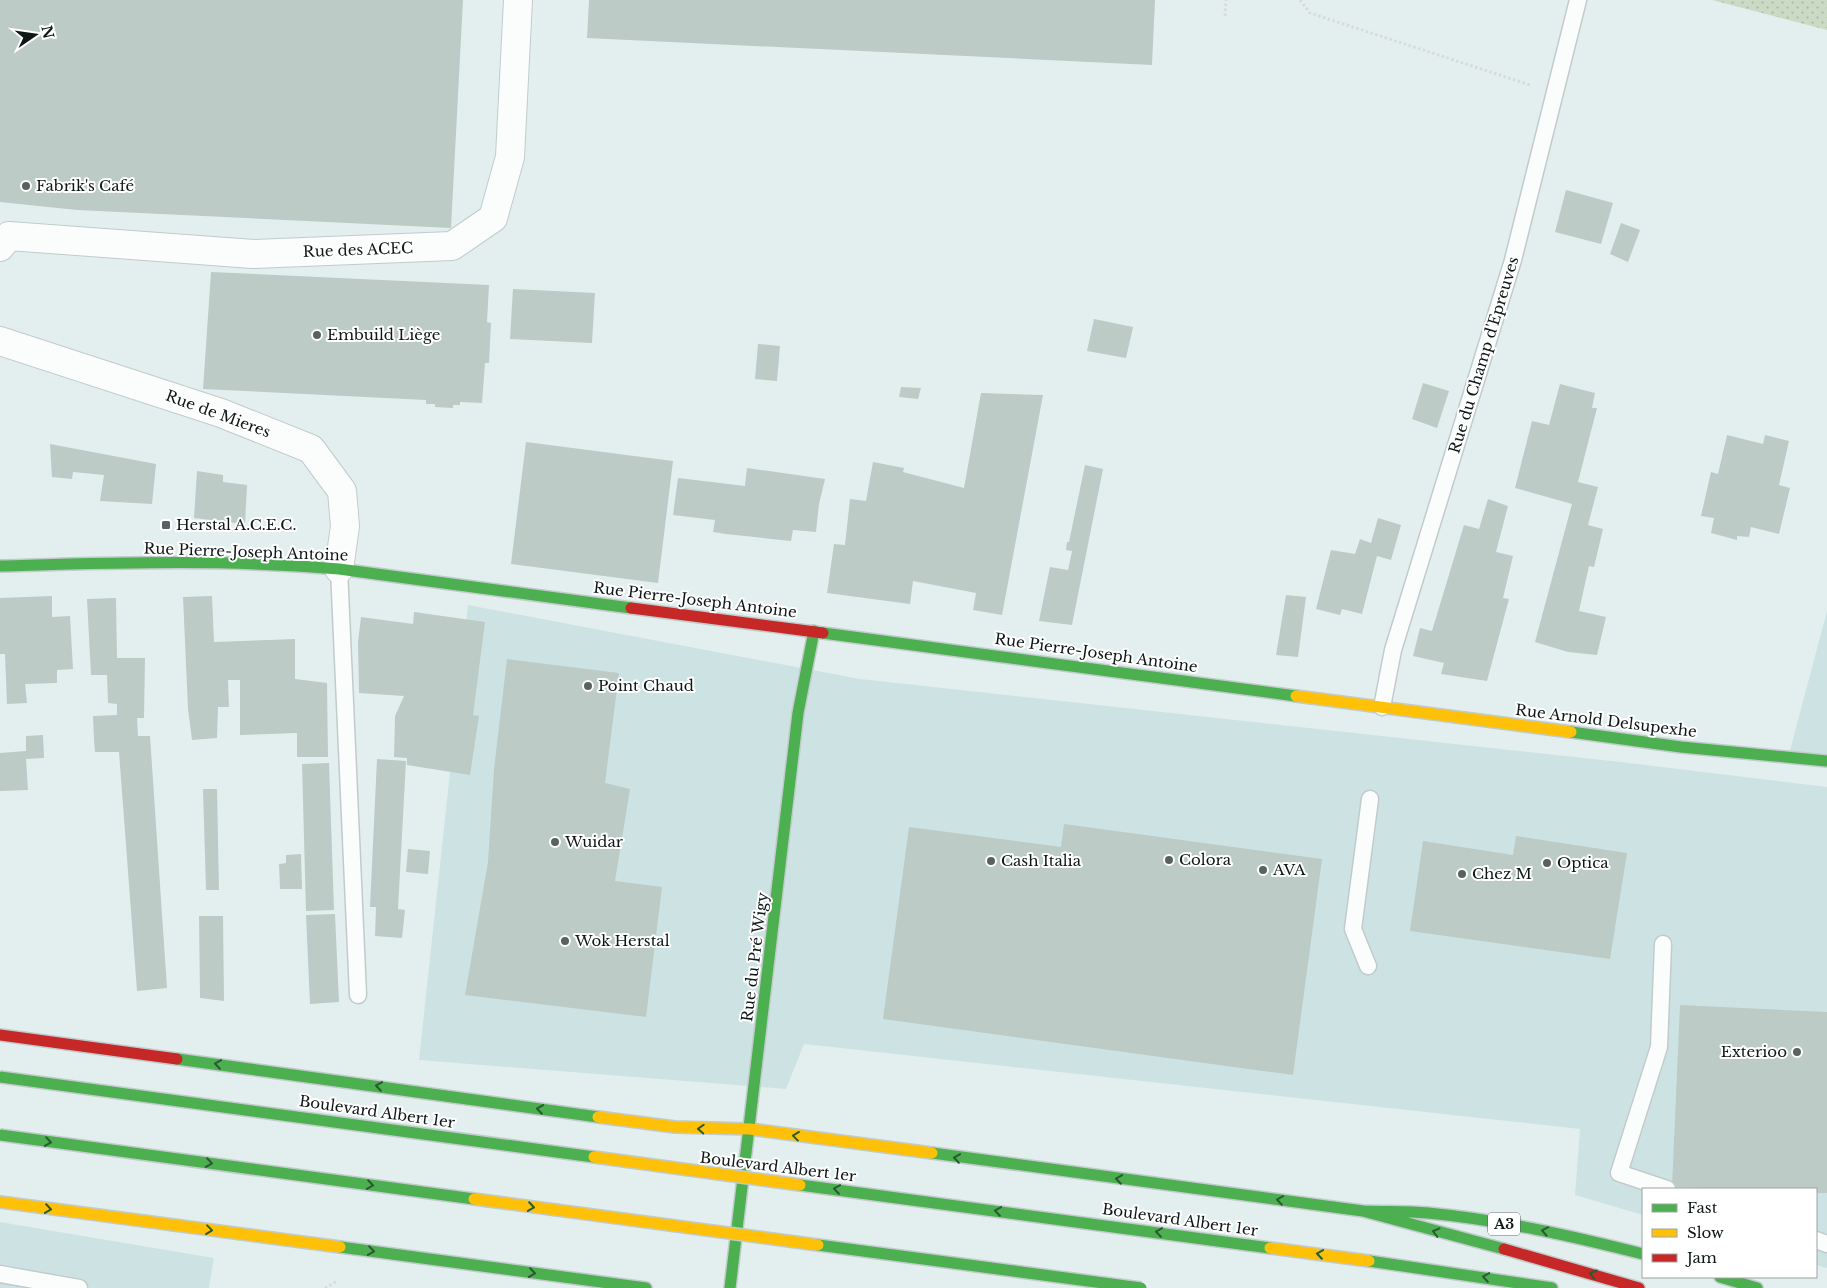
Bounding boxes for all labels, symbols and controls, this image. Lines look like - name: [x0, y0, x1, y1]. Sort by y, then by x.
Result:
- north arrow: [10, 10, 60, 60]
- text: N: [37, 24, 58, 41]
- place label: Fabrik's Café: [36, 176, 134, 195]
- marker: Fabrik's Café: [20, 180, 32, 192]
- street label: Rue des ACEC: [303, 238, 413, 261]
- street label: Rue du Champ d'Epreuves: [1444, 254, 1523, 456]
- place label: Embuild Liège: [327, 325, 440, 344]
- marker: Embuild Liège: [311, 329, 323, 341]
- street label: Rue de Mieres: [163, 386, 273, 441]
- place label: Herstal A.C.E.C.: [176, 515, 296, 534]
- marker: Herstal A.C.E.C.: [160, 519, 172, 531]
- street label: Rue Pierre-Joseph Antoine: [143, 538, 349, 565]
- street label: Rue Pierre-Joseph Antoine: [592, 578, 798, 621]
- street label: Rue Pierre-Joseph Antoine: [993, 629, 1199, 676]
- place label: Point Chaud: [598, 676, 694, 695]
- marker: Point Chaud: [582, 680, 594, 692]
- street label: Rue Arnold Delsupexhe: [1514, 700, 1698, 741]
- place label: Wuidar: [564, 832, 624, 851]
- marker: Wuidar: [549, 836, 561, 848]
- place label: Colora: [1179, 850, 1232, 869]
- place label: Cash Italia: [1001, 851, 1082, 870]
- place label: Optica: [1557, 853, 1609, 872]
- marker: Colora: [1163, 854, 1175, 866]
- marker: Cash Italia: [985, 855, 997, 867]
- marker: Optica: [1541, 857, 1553, 869]
- place label: AVA: [1272, 860, 1306, 879]
- marker: AVA: [1257, 864, 1269, 876]
- place label: Chez M: [1472, 864, 1532, 883]
- marker: Chez M: [1456, 868, 1468, 880]
- street label: Rue du Pré Wigy: [737, 891, 772, 1023]
- place label: Wok Herstal: [574, 931, 670, 950]
- marker: Wok Herstal: [559, 935, 571, 947]
- place label: Exterioo: [1721, 1042, 1787, 1061]
- marker: Exterioo: [1791, 1046, 1803, 1058]
- one-way arrow: [213, 1060, 222, 1070]
- one-way arrow: [374, 1081, 382, 1092]
- street label: Boulevard Albert 1er: [298, 1091, 457, 1132]
- one-way arrow: [535, 1104, 544, 1114]
- one-way arrow: [697, 1123, 705, 1134]
- one-way arrow: [792, 1131, 801, 1141]
- one-way arrow: [45, 1136, 53, 1147]
- street label: Boulevard Albert 1er: [699, 1147, 858, 1186]
- one-way arrow: [953, 1153, 961, 1164]
- one-way arrow: [206, 1157, 214, 1168]
- one-way arrow: [1114, 1174, 1122, 1185]
- one-way arrow: [367, 1179, 375, 1190]
- one-way arrow: [833, 1185, 841, 1195]
- legend: [1642, 1188, 1817, 1278]
- one-way arrow: [1275, 1196, 1284, 1206]
- text: Fast: [1687, 1198, 1718, 1217]
- street label: Boulevard Albert 1er: [1101, 1199, 1260, 1240]
- one-way arrow: [528, 1201, 536, 1212]
- one-way arrow: [44, 1203, 53, 1213]
- one-way arrow: [994, 1206, 1002, 1217]
- road number: A3: [1488, 1212, 1520, 1236]
- text: Slow: [1687, 1223, 1724, 1242]
- one-way arrow: [206, 1224, 214, 1235]
- one-way arrow: [1155, 1227, 1163, 1238]
- one-way arrow: [1431, 1227, 1440, 1238]
- one-way arrow: [1540, 1227, 1549, 1237]
- one-way arrow: [367, 1245, 375, 1256]
- text: Jam: [1685, 1248, 1717, 1267]
- one-way arrow: [1316, 1250, 1325, 1260]
- one-way arrow: [528, 1267, 536, 1278]
- one-way arrow: [1589, 1269, 1597, 1279]
- one-way arrow: [1482, 1273, 1491, 1283]

